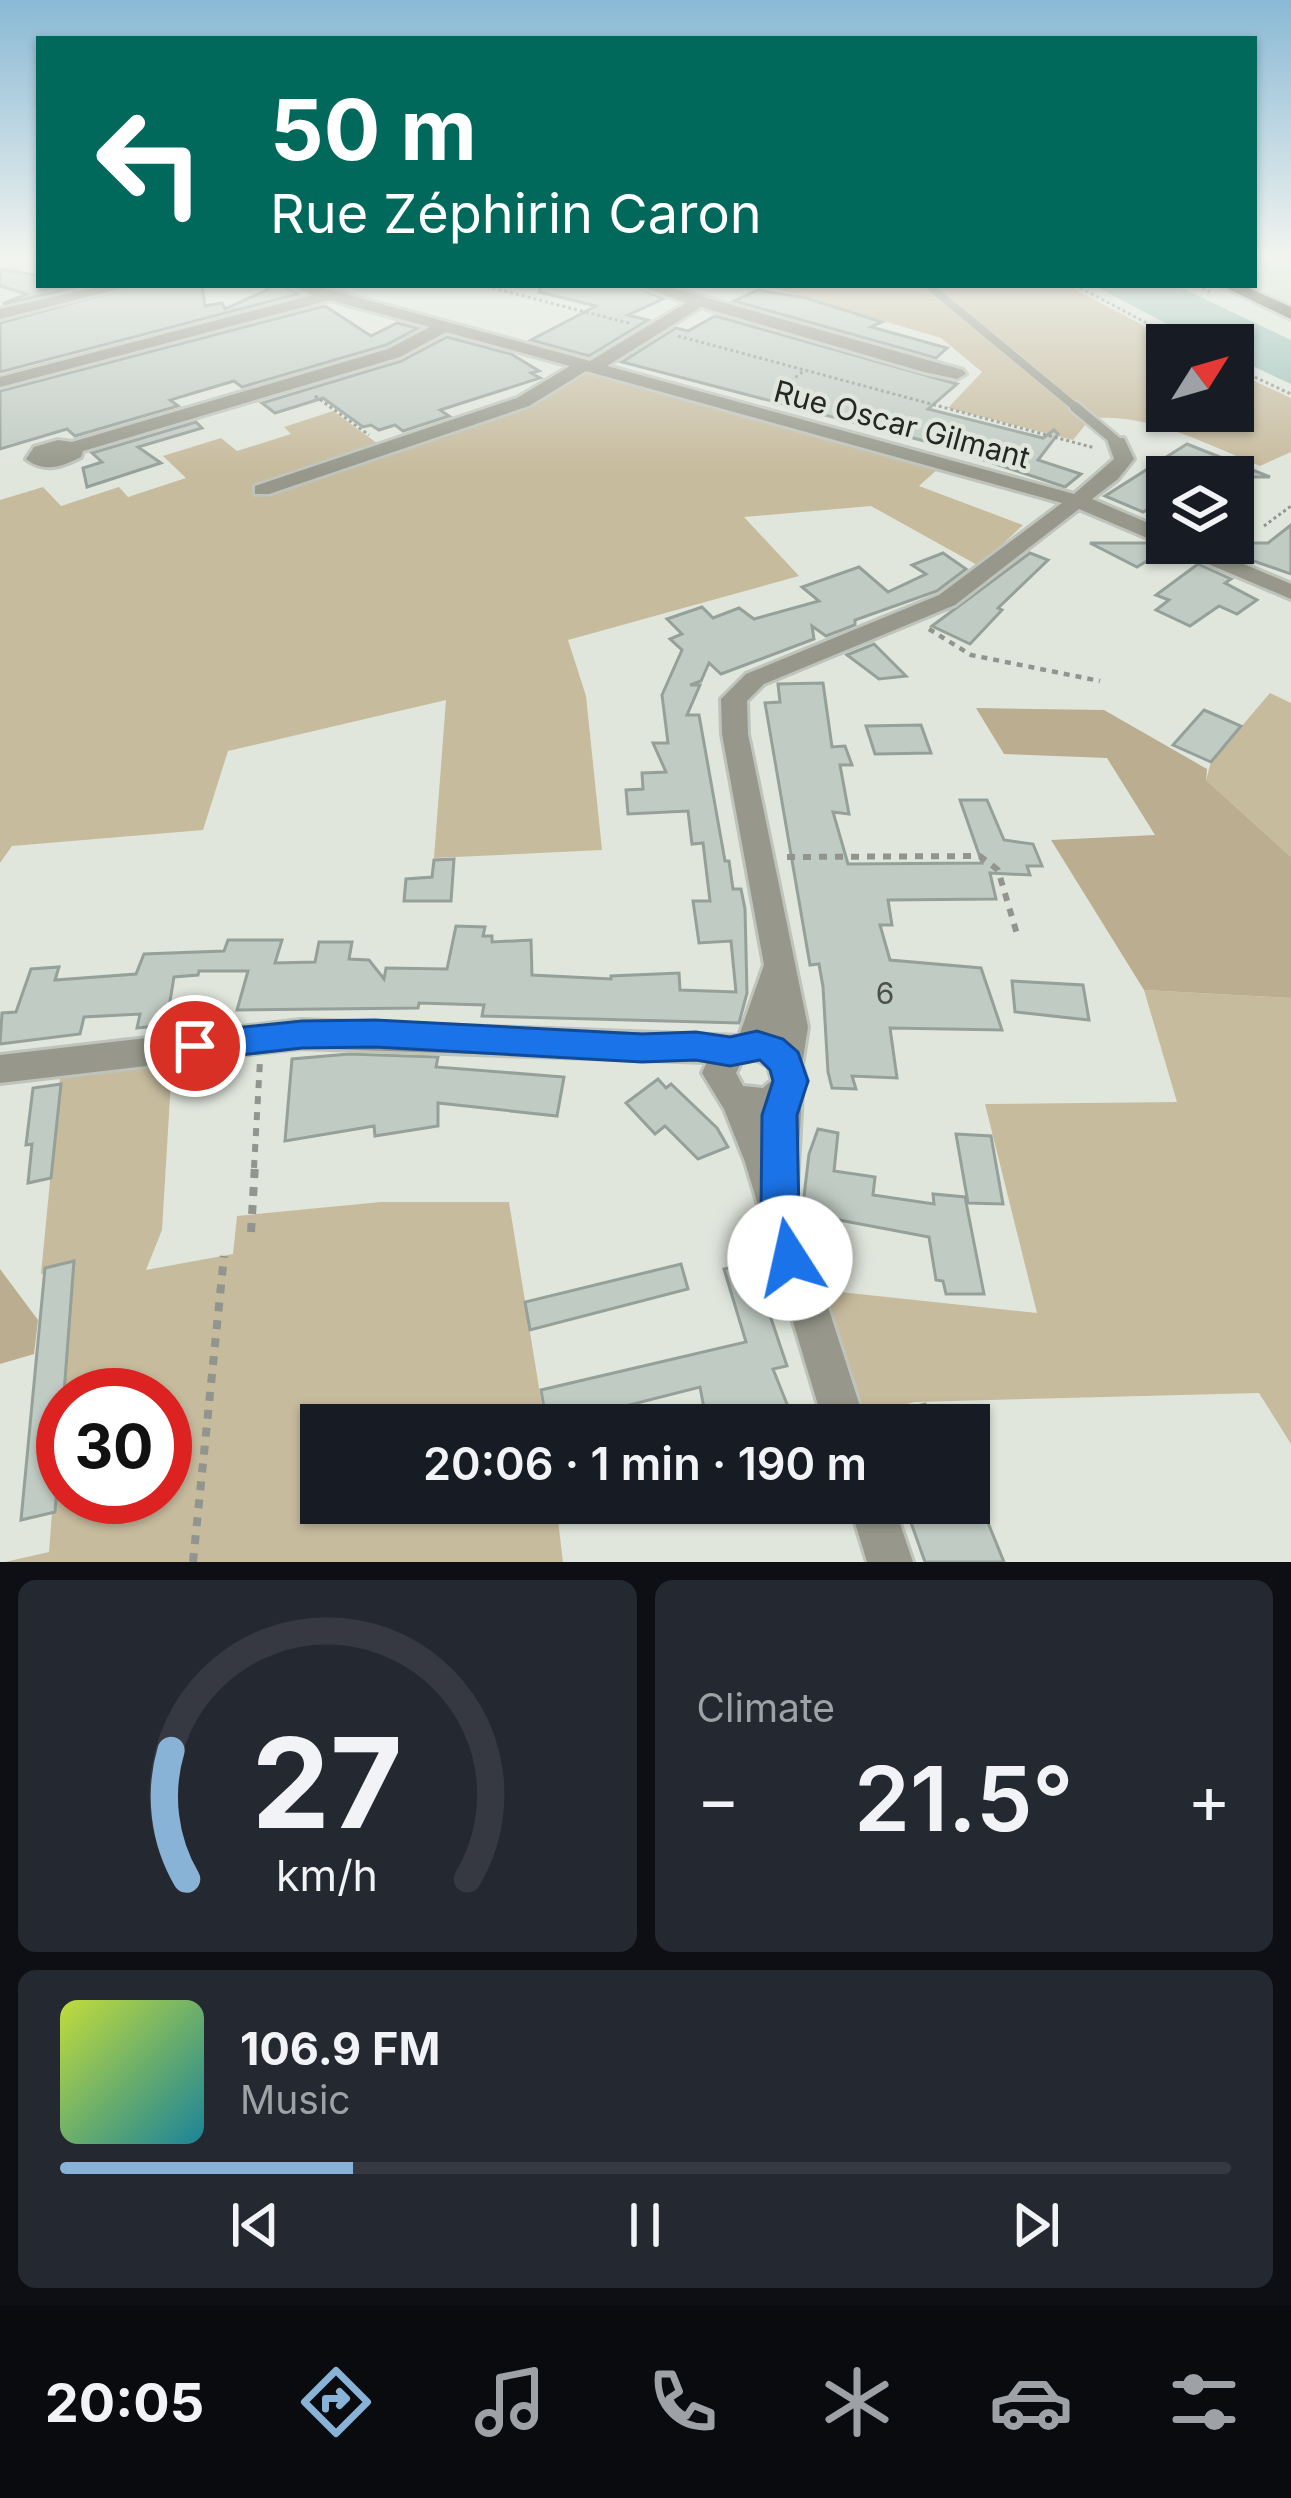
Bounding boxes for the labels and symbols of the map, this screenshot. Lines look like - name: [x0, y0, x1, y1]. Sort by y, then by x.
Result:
- north arrow: [1146, 324, 1254, 432]
- street label: Rue Oscar Gilmant: [770, 373, 1034, 476]
- house number: 6: [876, 975, 894, 1011]
- pin: [144, 995, 246, 1097]
- position arrow: [727, 1195, 853, 1321]
- speed limit sign: 30: [36, 1368, 192, 1524]

